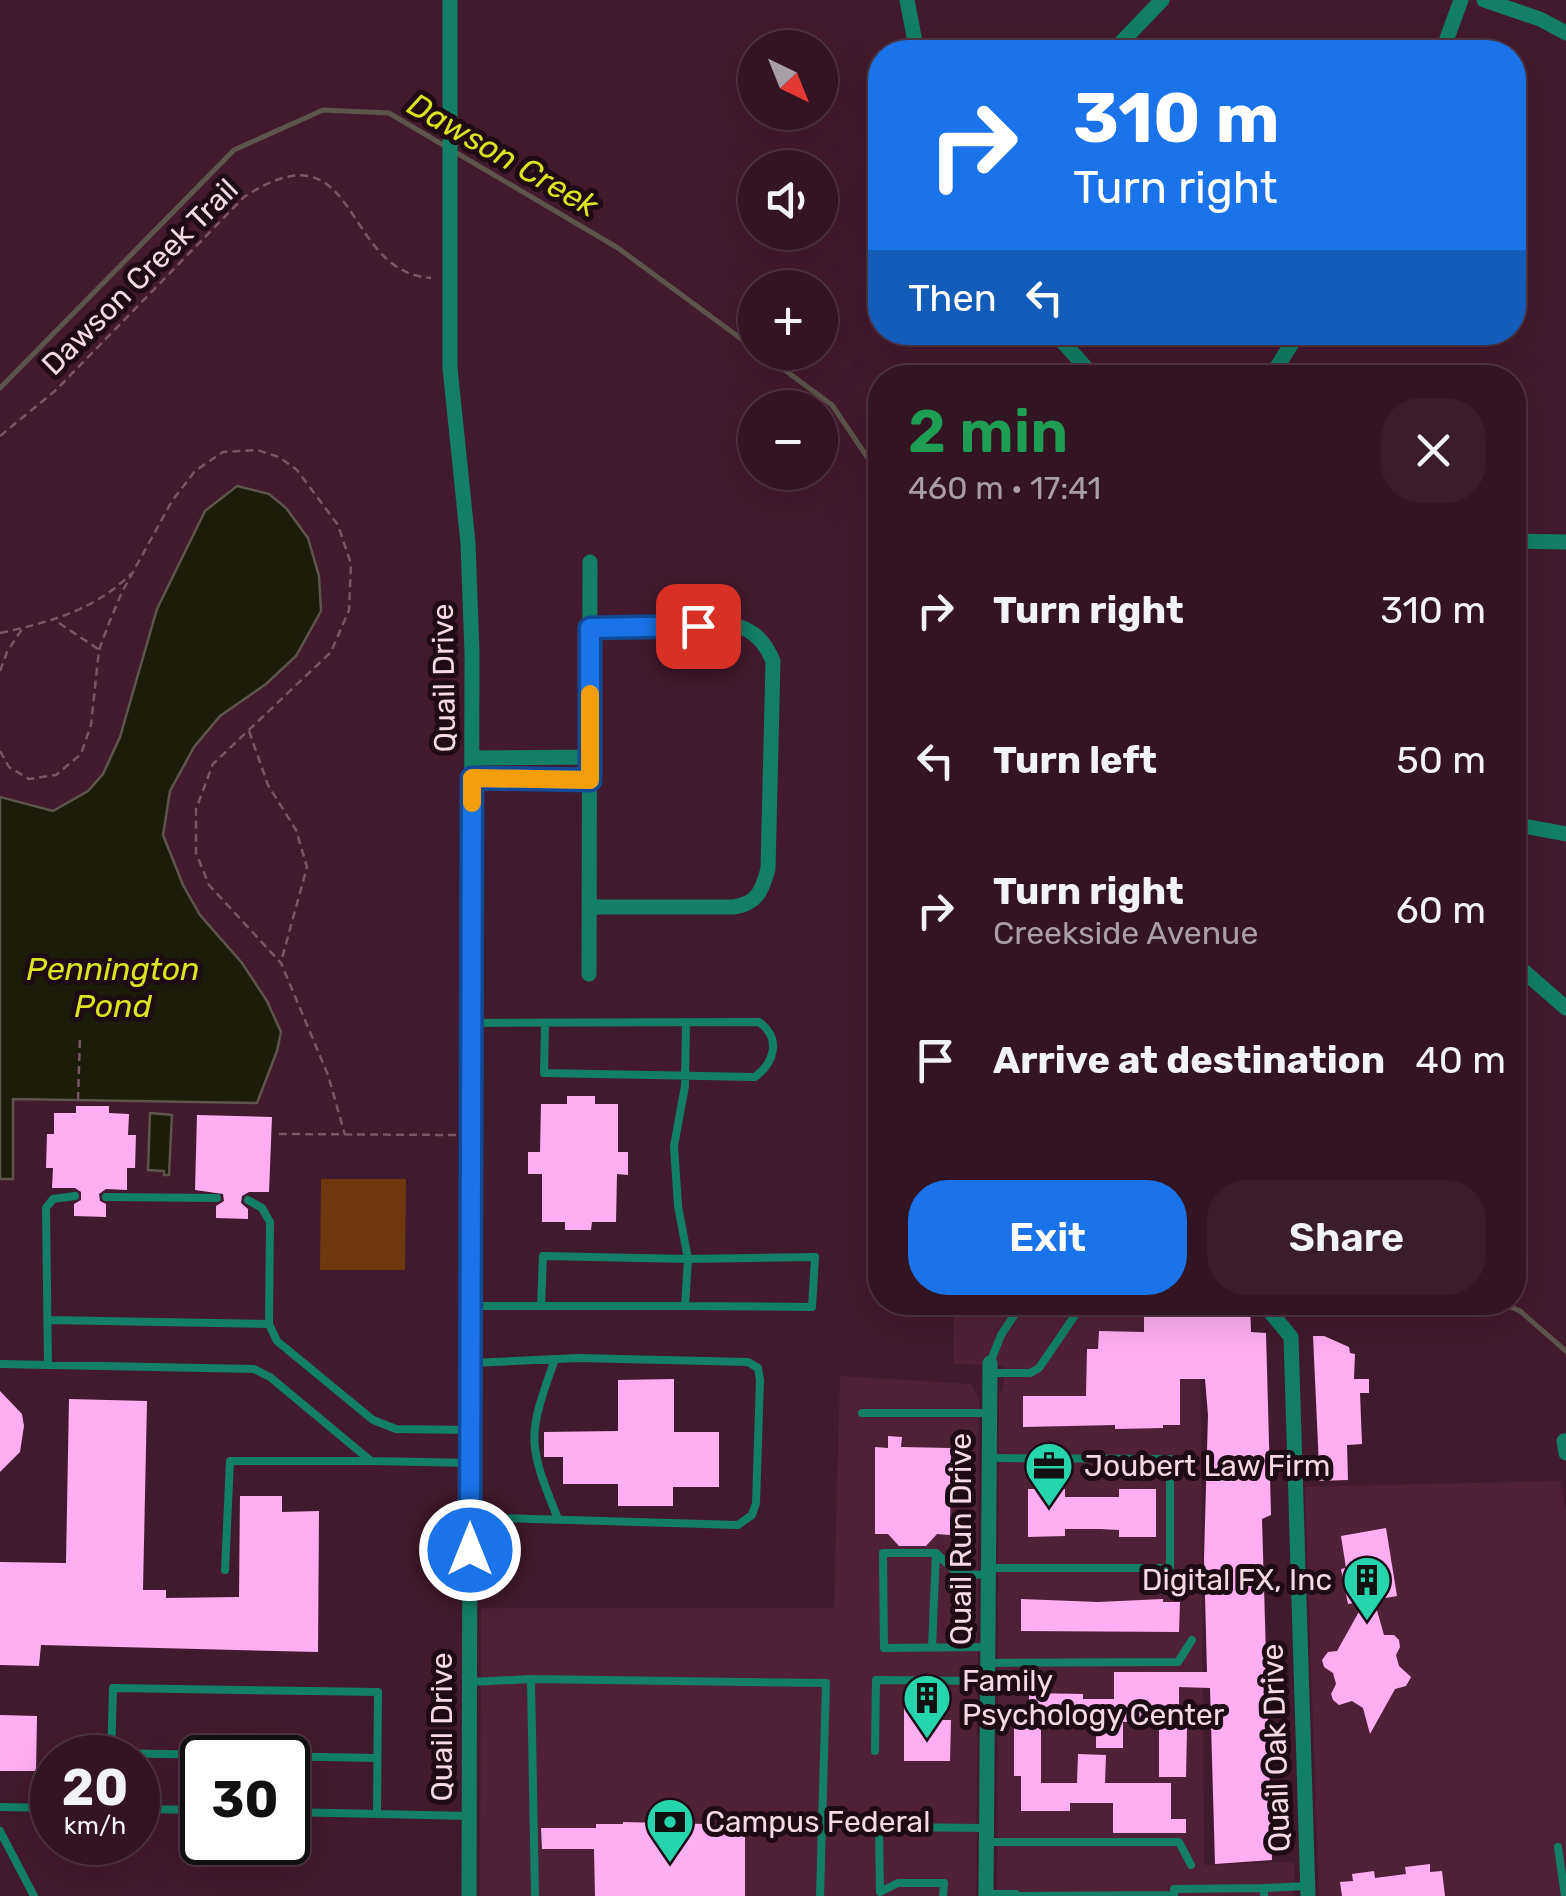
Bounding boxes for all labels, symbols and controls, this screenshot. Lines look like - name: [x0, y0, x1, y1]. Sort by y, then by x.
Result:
- north arrow: [738, 30, 838, 130]
- map controls: [738, 30, 838, 490]
- text: 310 m: [1073, 77, 1280, 160]
- icon: right: [908, 80, 1038, 210]
- water label: Dawson Creek: [401, 85, 605, 225]
- button: sound: [738, 150, 838, 250]
- text: Turn right: [1073, 161, 1277, 214]
- street label: Dawson Creek Trail: [34, 171, 246, 383]
- button: +: [738, 270, 838, 370]
- icon: left: [1017, 270, 1072, 325]
- text: Then: [908, 275, 997, 321]
- button: −: [738, 390, 838, 490]
- text: 2 min: [908, 396, 1068, 467]
- button: close: [1381, 398, 1486, 503]
- text: 460 m · 17:41: [908, 469, 1101, 507]
- icon: right: [908, 583, 963, 638]
- pin: [656, 584, 741, 669]
- text: Turn right: [993, 587, 1184, 633]
- text: 310 m: [1380, 587, 1486, 633]
- icon: arrive: [671, 599, 726, 654]
- street label: Quail Drive: [425, 603, 463, 753]
- icon: left: [908, 733, 963, 788]
- text: Turn left: [993, 737, 1157, 783]
- text: 50 m: [1396, 737, 1486, 783]
- text: Turn right: [993, 868, 1184, 914]
- icon: right: [908, 883, 963, 938]
- text: 60 m: [1396, 887, 1486, 933]
- text: Creekside Avenue: [993, 914, 1258, 952]
- water label: Pennington Pond: [26, 950, 200, 1025]
- icon: arrive: [908, 1033, 963, 1088]
- text: Arrive at destination: [993, 1037, 1385, 1083]
- text: 40 m: [1415, 1037, 1506, 1083]
- button: Exit: [908, 1180, 1187, 1295]
- button: Share: [1207, 1180, 1486, 1295]
- street label: Quail Run Drive: [943, 1433, 979, 1645]
- office icon: Joubert Law Firm: [1023, 1440, 1075, 1508]
- place label: Joubert Law Firm: [1084, 1448, 1330, 1484]
- position arrow: [418, 1498, 522, 1602]
- building icon: Digital FX, Inc: [1341, 1554, 1393, 1622]
- place label: Digital FX, Inc: [1142, 1562, 1332, 1598]
- street label: Quail Oak Drive: [1254, 1643, 1298, 1853]
- street label: Quail Drive: [424, 1652, 460, 1802]
- place label: Family Psychology Center: [962, 1663, 1225, 1733]
- building icon: Family Psychology Center: [901, 1672, 953, 1740]
- speed limit sign: 30: [180, 1735, 310, 1865]
- text: 20: [62, 1758, 128, 1818]
- bank icon: Campus Federal: [644, 1796, 696, 1864]
- place label: Campus Federal: [705, 1804, 930, 1840]
- text: km/h: [64, 1811, 126, 1840]

